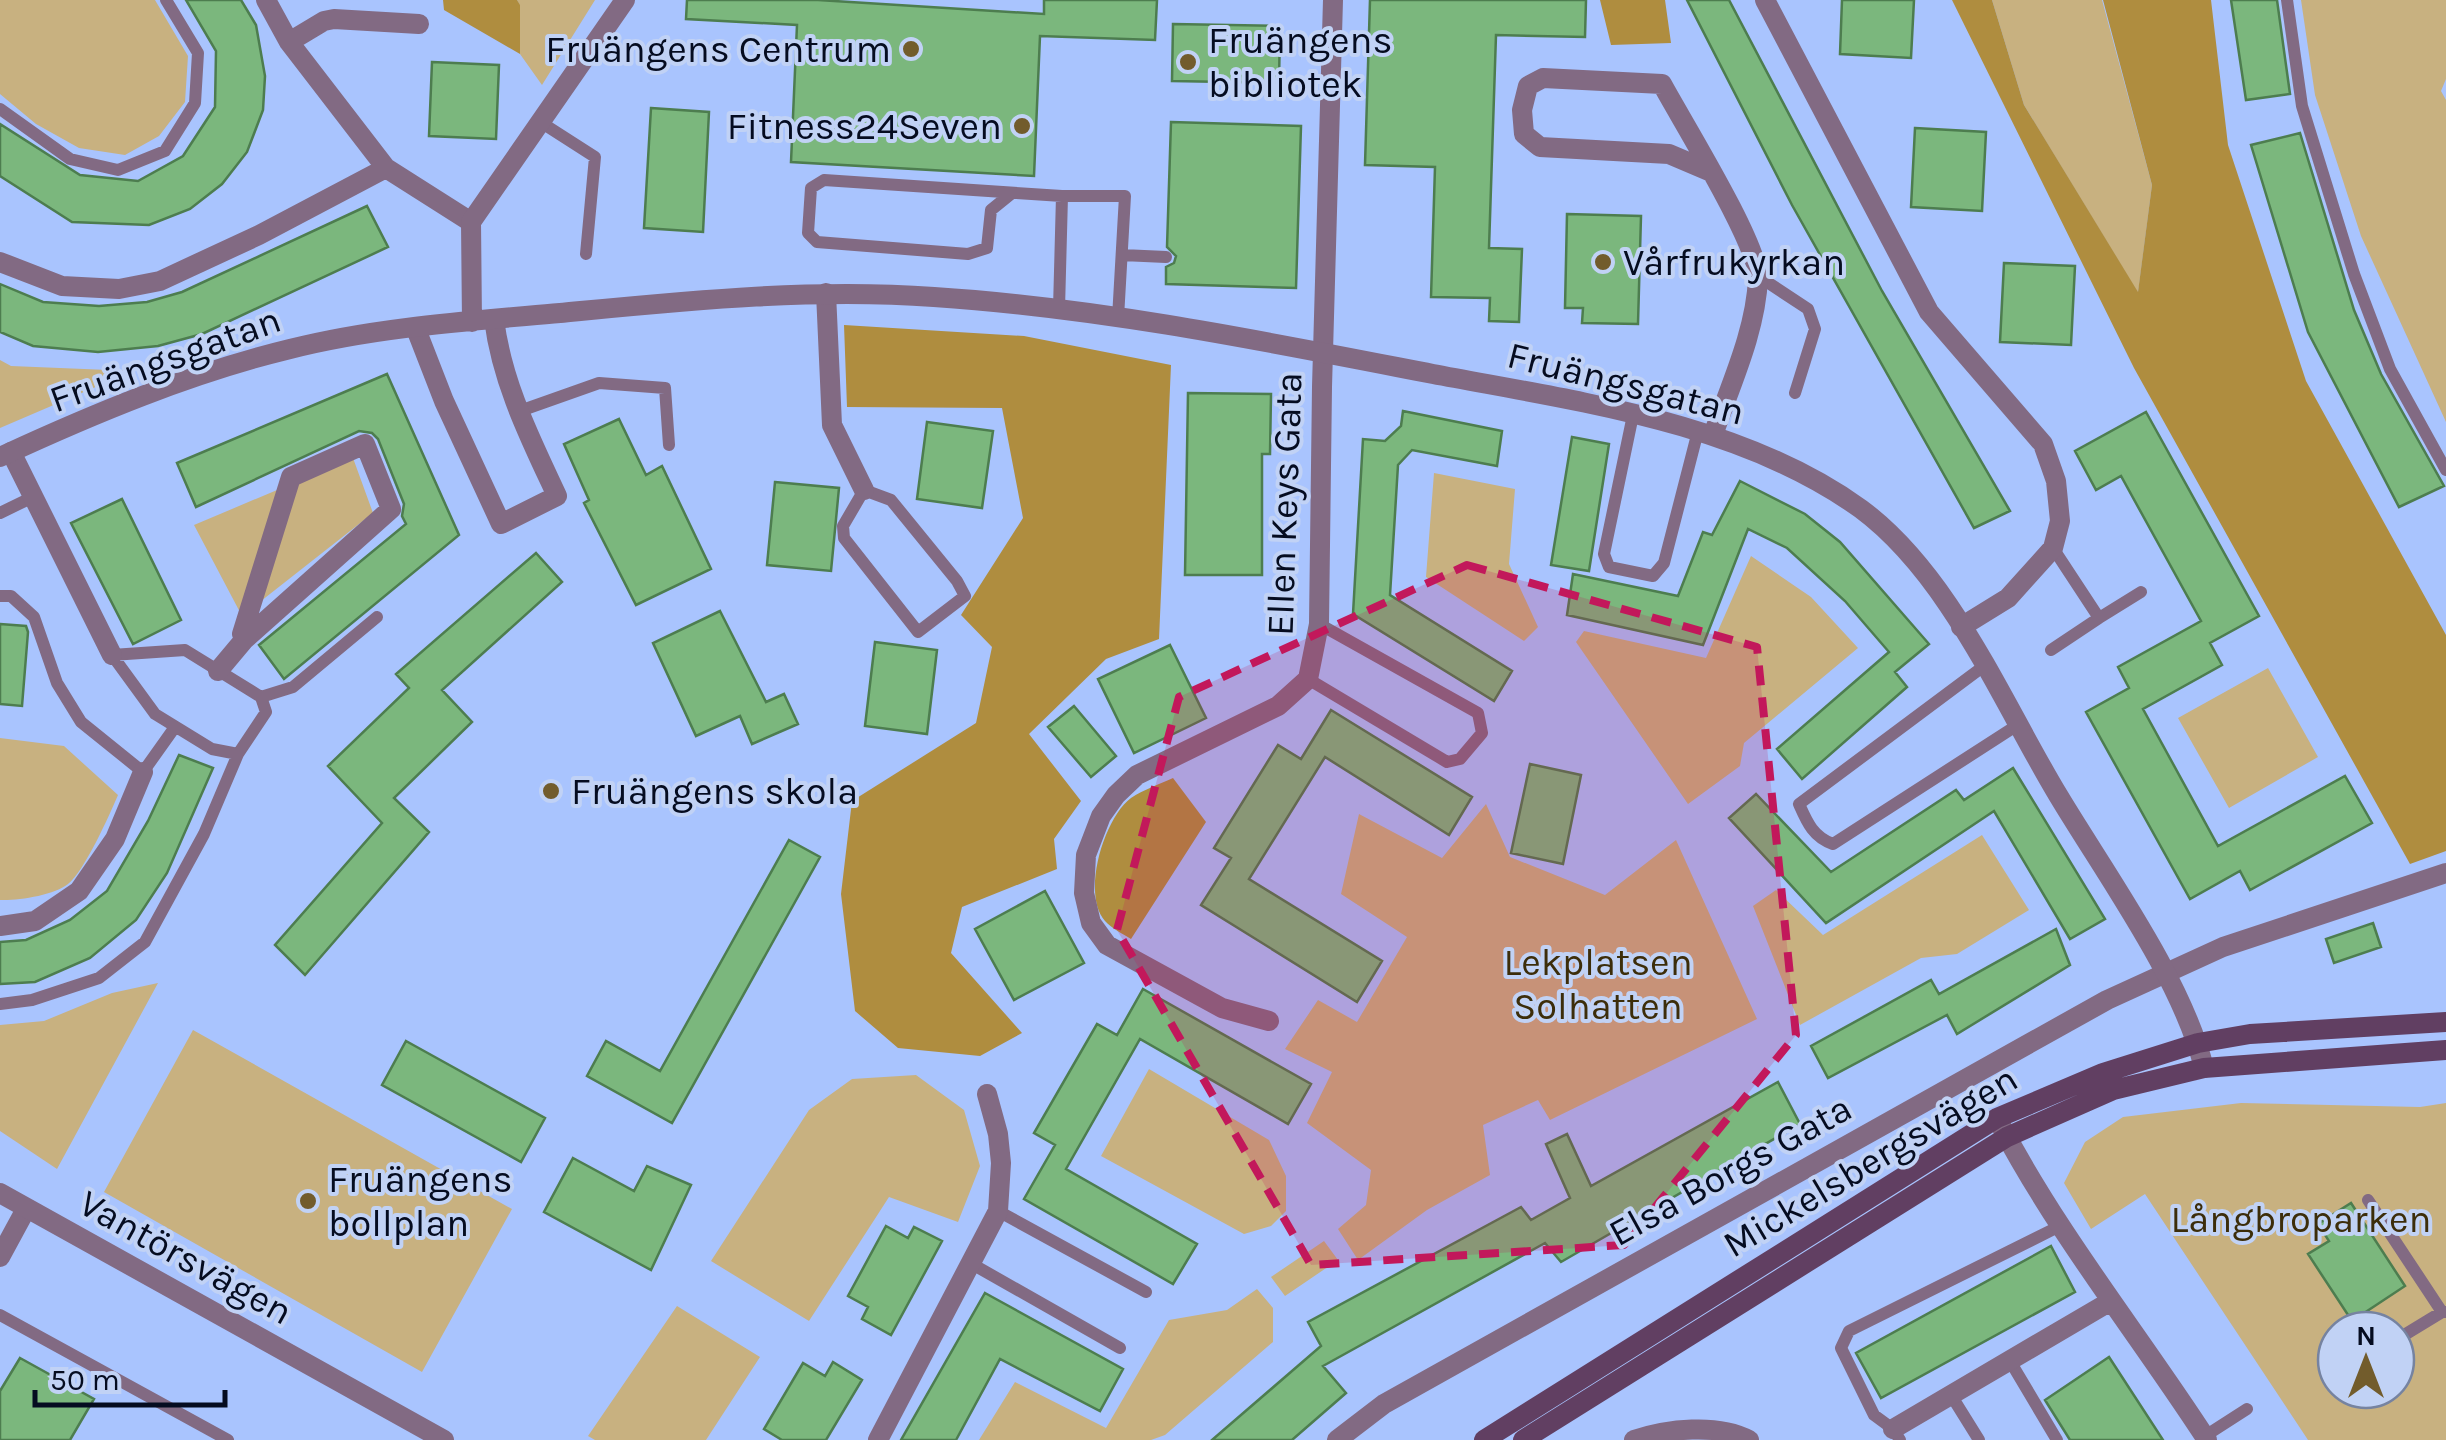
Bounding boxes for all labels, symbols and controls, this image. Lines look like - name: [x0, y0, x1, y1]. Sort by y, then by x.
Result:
- place label: Fruängens bibliotek: [1208, 18, 1392, 107]
- place label: Fruängens Centrum: [545, 27, 891, 72]
- marker: Fruängens Centrum: [900, 38, 922, 60]
- marker: Fruängens bibliotek: [1177, 51, 1199, 73]
- place label: Fitness24Seven: [727, 104, 1002, 149]
- marker: Fitness24Seven: [1011, 115, 1033, 137]
- place label: Vårfrukyrkan: [1623, 240, 1845, 285]
- marker: Vårfrukyrkan: [1592, 251, 1614, 273]
- street label: Fruängsgatan: [44, 297, 287, 422]
- street label: Fruängsgatan: [1503, 332, 1749, 435]
- street label: Ellen Keys Gata: [1257, 371, 1312, 637]
- place label: Fruängens skola: [571, 769, 858, 814]
- marker: Fruängens skola: [540, 780, 562, 802]
- park label: Lekplatsen Solhatten: [1503, 940, 1693, 1029]
- street label: Mickelsbergsvägen: [1715, 1056, 2025, 1267]
- street label: Elsa Borgs Gata: [1601, 1085, 1859, 1256]
- place label: Fruängens bollplan: [328, 1157, 512, 1246]
- street label: Vantörsvägen: [71, 1180, 300, 1334]
- marker: Fruängens bollplan: [297, 1190, 319, 1212]
- park label: Långbroparken: [2171, 1197, 2431, 1242]
- north arrow: [2316, 1310, 2416, 1410]
- text: N: [2356, 1319, 2376, 1352]
- scale bar: [35, 1345, 225, 1407]
- text: 50 m: [50, 1362, 120, 1398]

